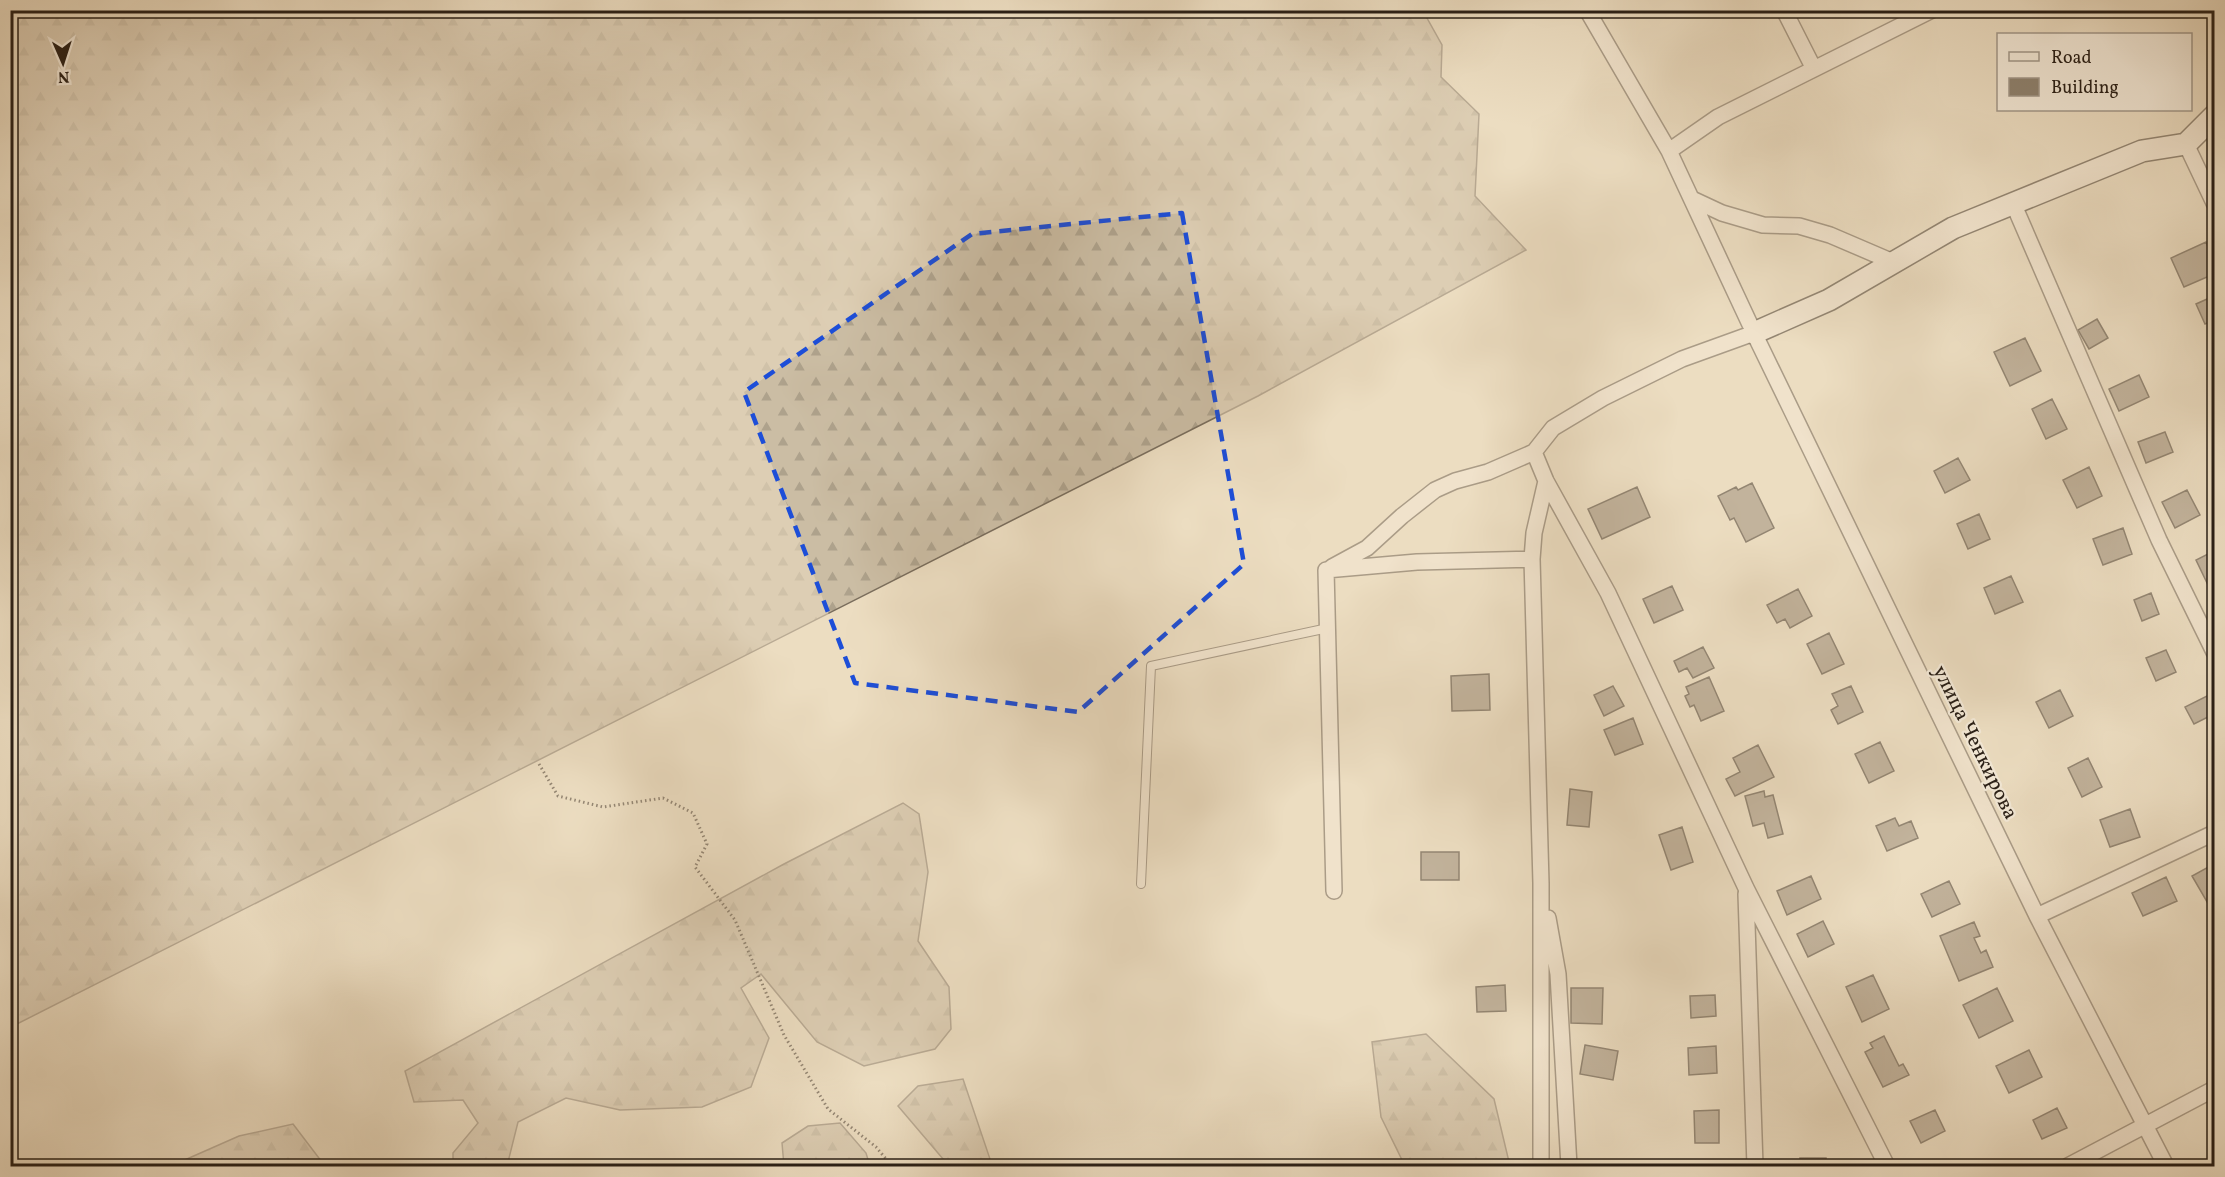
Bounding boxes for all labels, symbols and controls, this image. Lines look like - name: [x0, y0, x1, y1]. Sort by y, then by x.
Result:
- north arrow: [33, 33, 93, 93]
- legend: [1997, 33, 2192, 111]
- text: Road: [2051, 46, 2092, 71]
- text: N: [57, 65, 70, 87]
- text: Building: [2051, 76, 2119, 101]
- street label: улица Ченкирова: [1925, 661, 2025, 825]

